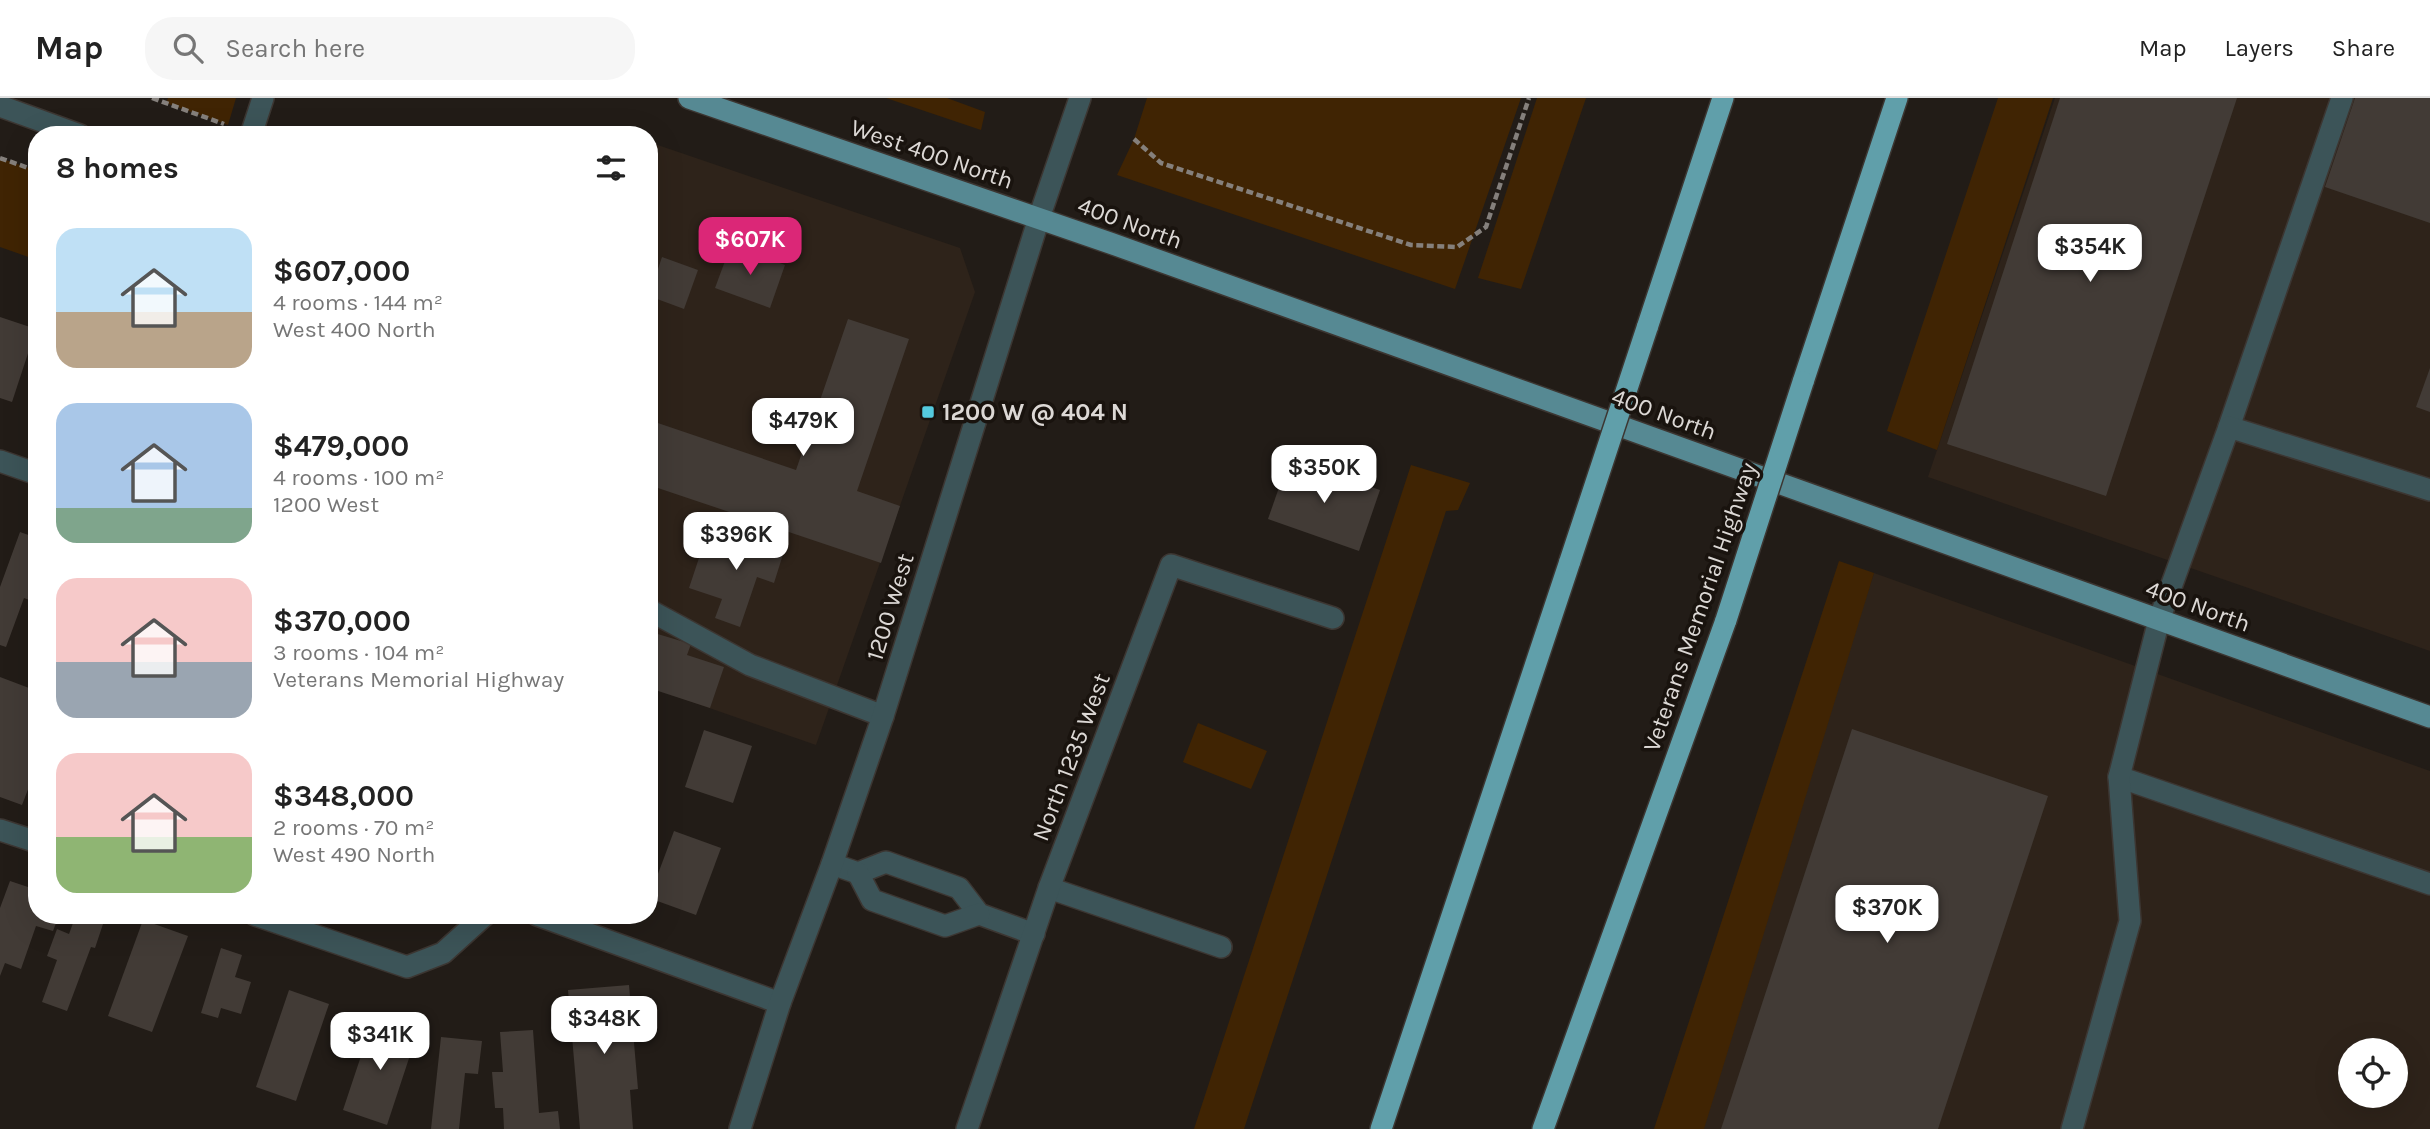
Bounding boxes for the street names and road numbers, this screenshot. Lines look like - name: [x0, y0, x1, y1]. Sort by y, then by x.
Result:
- street label: West 400 North: [847, 113, 1017, 195]
- street label: 400 North: [1074, 191, 1186, 255]
- street label: 400 North: [1608, 382, 1720, 446]
- street label: Veterans Memorial Highway: [1637, 459, 1763, 755]
- street label: 1200 West: [860, 550, 920, 664]
- street label: 400 North: [2142, 574, 2254, 638]
- street label: North 1235 West: [1026, 669, 1116, 845]

